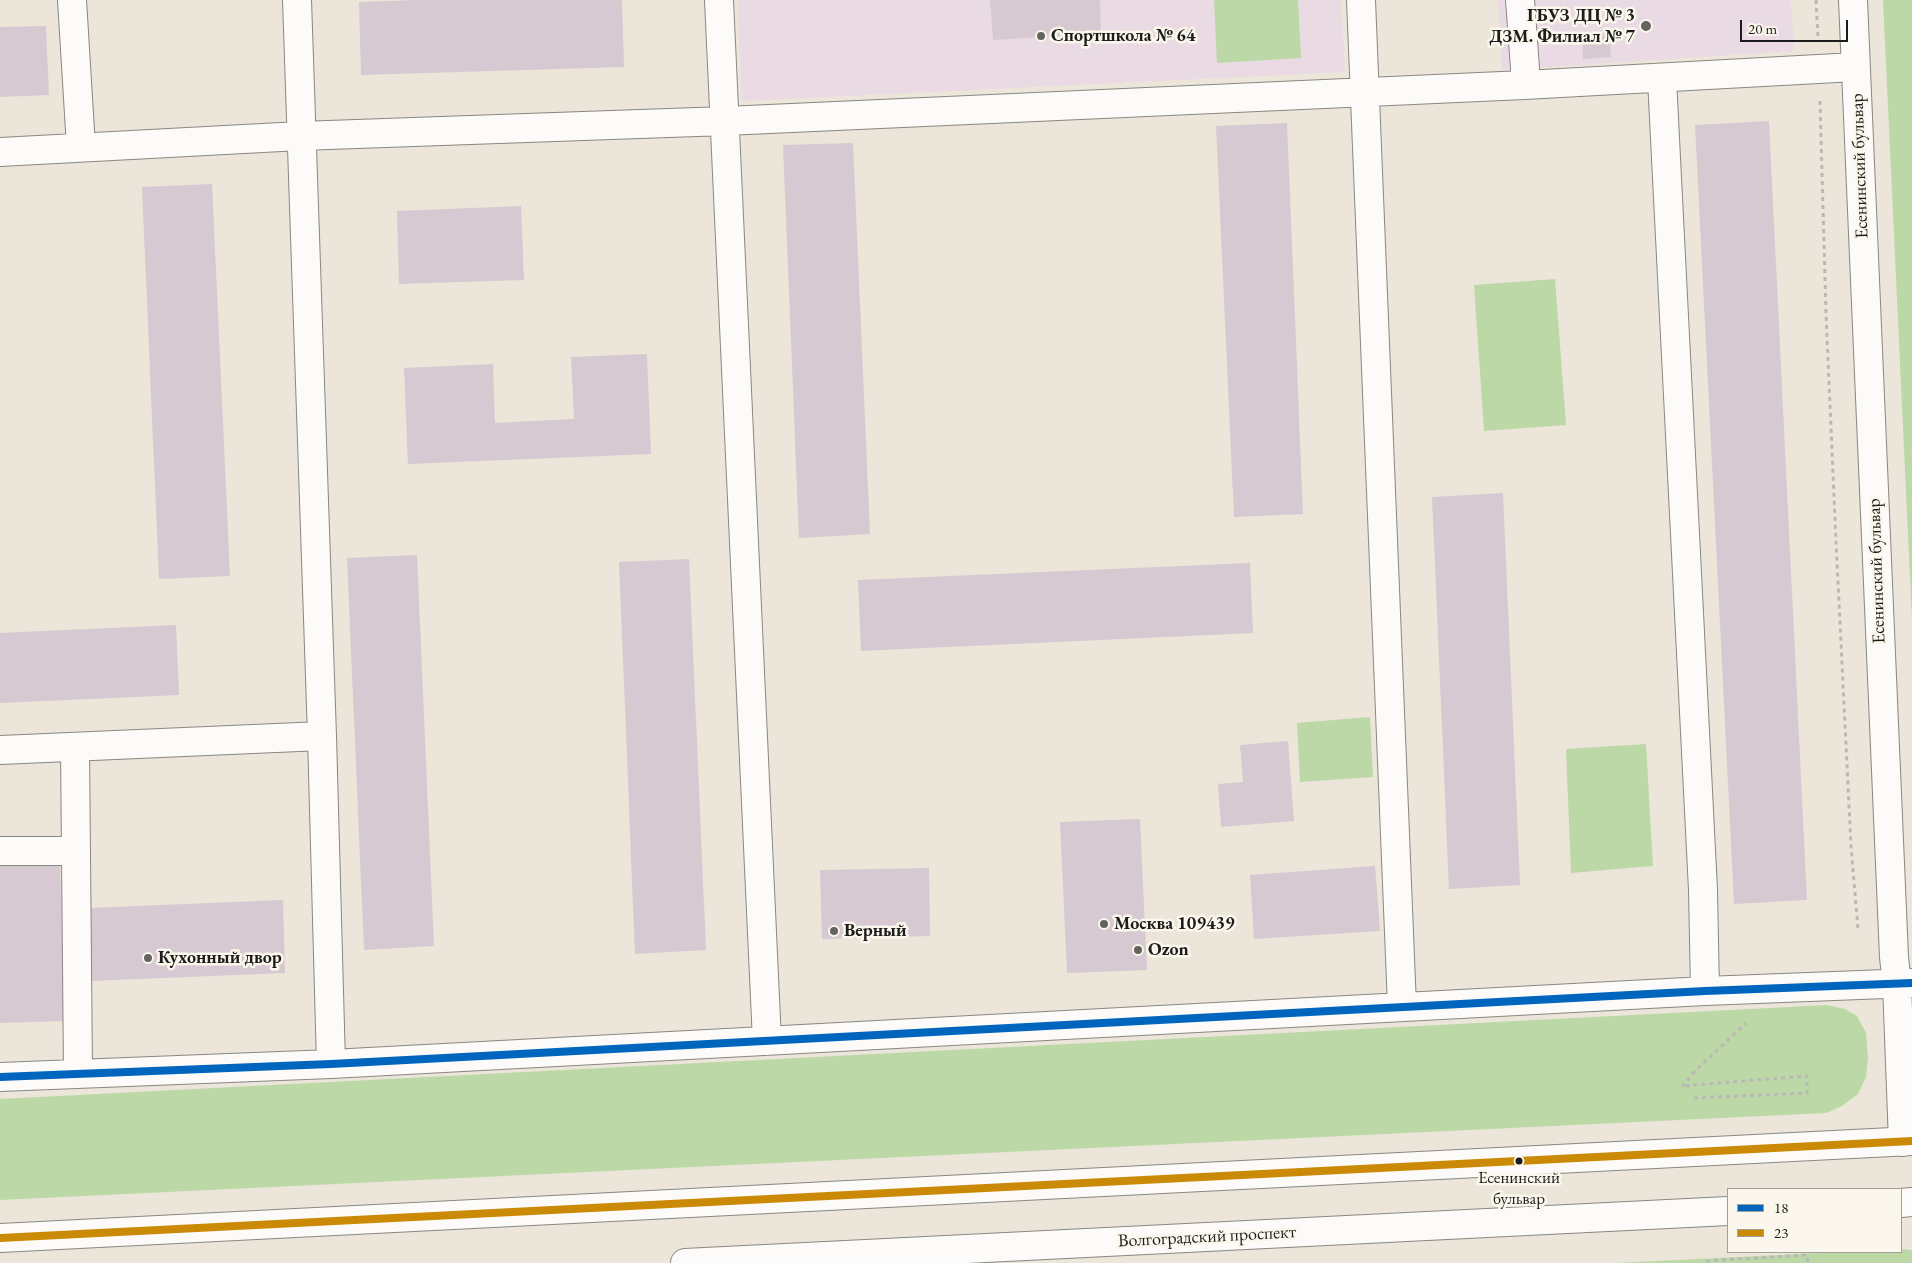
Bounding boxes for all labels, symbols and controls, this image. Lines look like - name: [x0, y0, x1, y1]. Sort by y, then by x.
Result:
- place label: ГБУЗ ДЦ № 3 ДЗМ. Филиал № 7: [1489, 5, 1635, 48]
- scale bar: [1742, 10, 1850, 42]
- marker: ГБУЗ ДЦ № 3 ДЗМ. Филиал № 7: [1639, 19, 1653, 33]
- text: 20 m: [1748, 19, 1777, 38]
- place label: Спортшкола № 64: [1051, 25, 1195, 47]
- marker: Спортшкола № 64: [1035, 30, 1047, 42]
- street label: Есенинский бульвар: [1847, 93, 1873, 239]
- street label: Есенинский бульвар: [1864, 498, 1890, 644]
- place label: Москва 109439: [1114, 913, 1234, 935]
- marker: Москва 109439: [1098, 918, 1110, 930]
- place label: Верный: [844, 920, 907, 942]
- marker: Верный: [828, 925, 840, 937]
- place label: Ozon: [1148, 939, 1189, 961]
- marker: Ozon: [1132, 944, 1144, 956]
- place label: Кухонный двор: [158, 947, 282, 969]
- marker: Кухонный двор: [142, 952, 154, 964]
- marker: Есенинский бульвар: [1514, 1156, 1524, 1166]
- place label: Есенинский бульвар: [1478, 1168, 1560, 1208]
- legend: [1727, 1188, 1902, 1253]
- text: 18: [1774, 1198, 1788, 1217]
- street label: Волгоградский проспект: [1117, 1222, 1297, 1252]
- text: 23: [1774, 1223, 1788, 1242]

